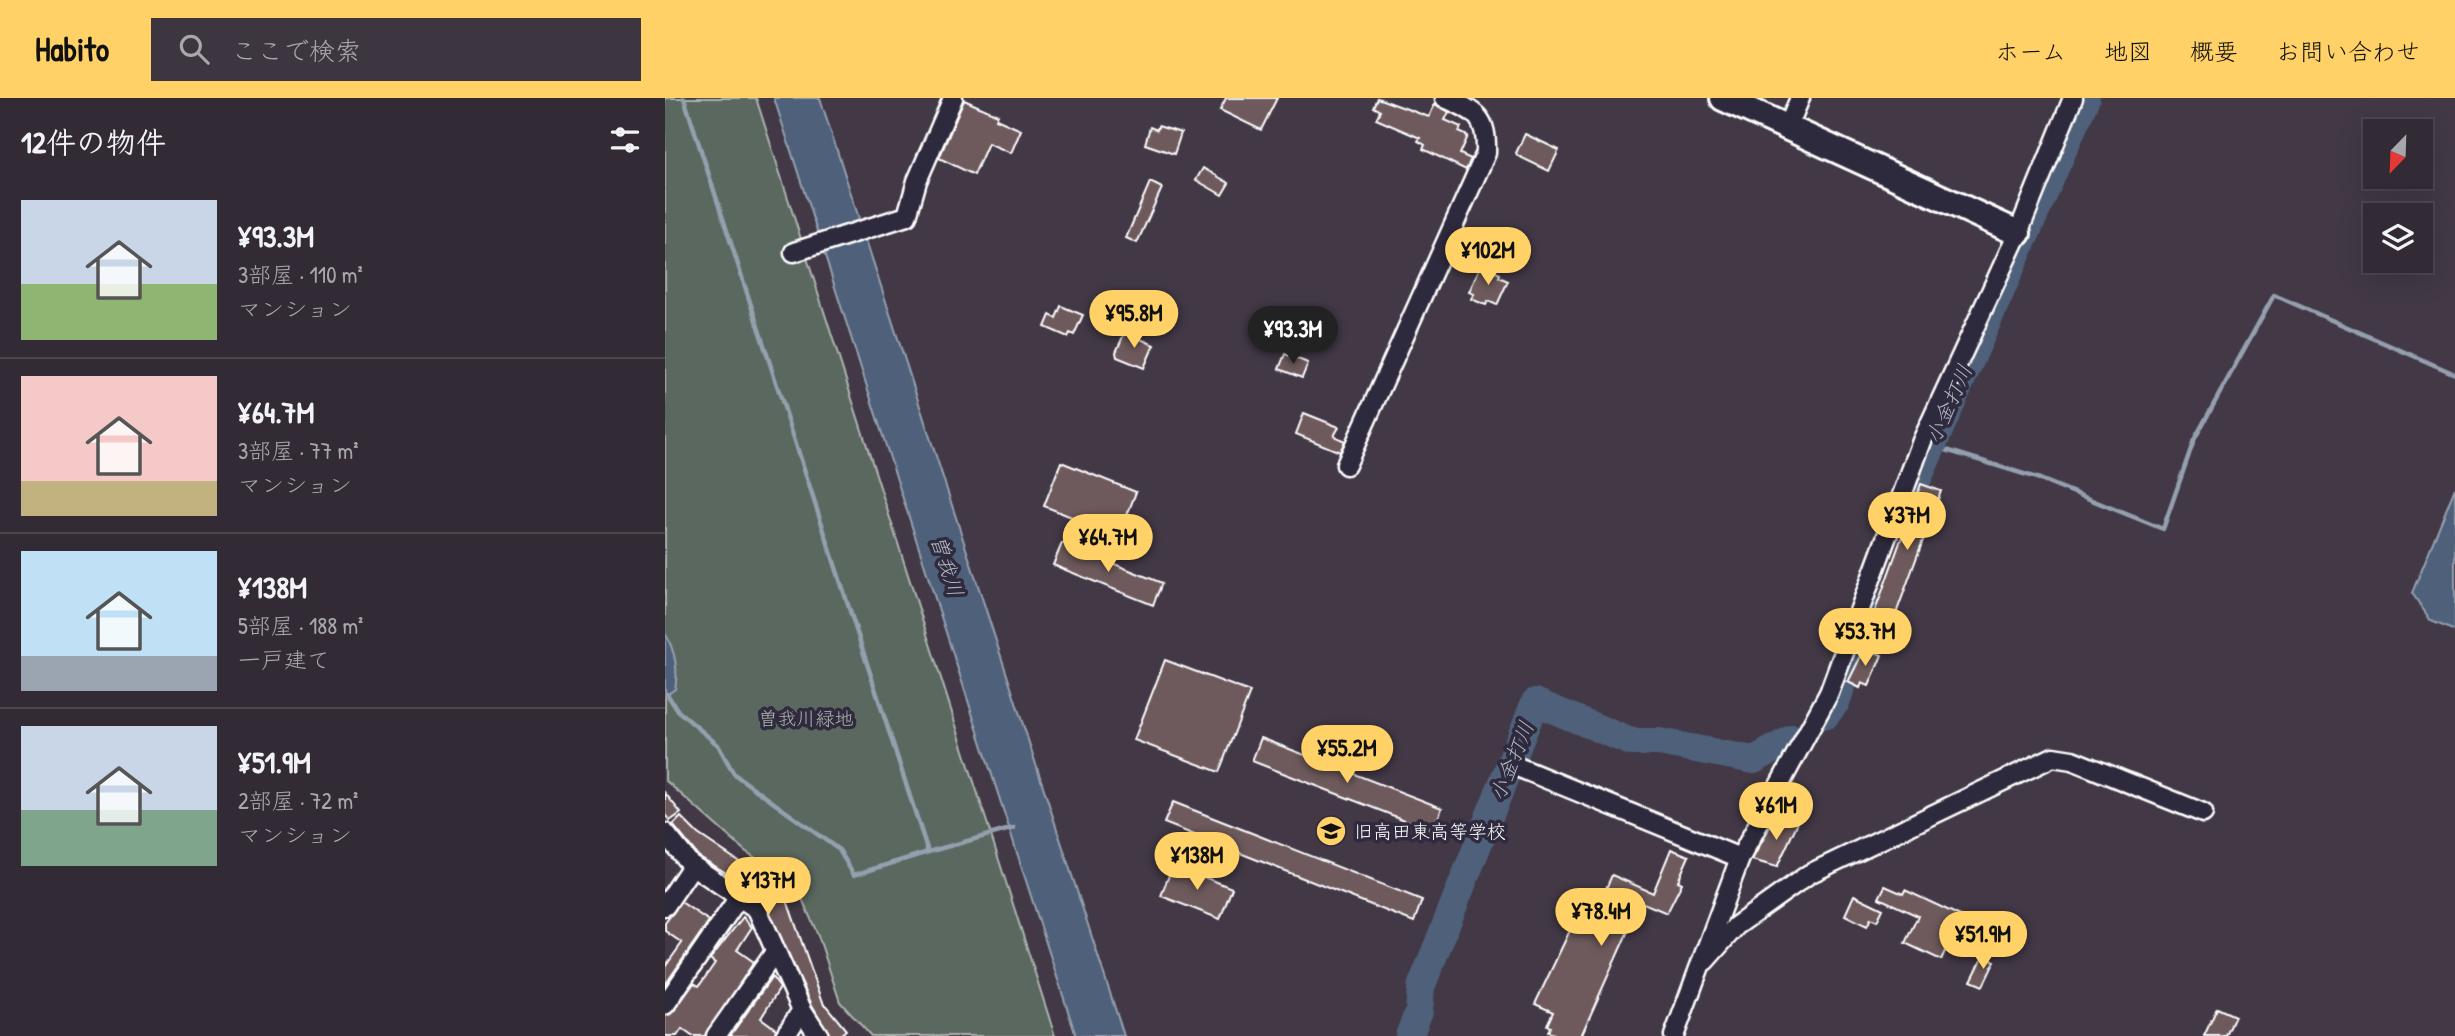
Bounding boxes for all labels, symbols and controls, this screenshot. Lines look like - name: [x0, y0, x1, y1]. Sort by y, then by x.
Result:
- search box: [151, 18, 641, 81]
- text: Habito: [35, 27, 109, 71]
- icon: search: [175, 30, 213, 68]
- text: ここで検索: [231, 33, 361, 68]
- text: ホーム: [1995, 35, 2066, 67]
- text: 地図: [2104, 35, 2152, 67]
- text: 概要: [2190, 35, 2238, 67]
- text: お問い合わせ: [2276, 35, 2420, 67]
- north arrow: [2363, 119, 2433, 189]
- map controls: [2363, 119, 2433, 273]
- icon: filters: [606, 121, 644, 159]
- text: 12件の物件: [21, 122, 166, 162]
- button: layers: [2363, 203, 2433, 273]
- text: ¥93.3M: [238, 216, 314, 256]
- icon: home: [77, 228, 161, 312]
- pin: ¥102M: [1439, 228, 1537, 287]
- text: ¥102M: [1461, 234, 1515, 265]
- text: 3部屋 · 110 m²: [238, 259, 363, 290]
- pin: ¥95.8M: [1077, 290, 1191, 350]
- text: マンション: [238, 293, 352, 324]
- text: ¥95.8M: [1105, 297, 1163, 328]
- pin: ¥93.3M: [1236, 306, 1350, 366]
- text: ¥93.3M: [1264, 313, 1322, 344]
- water label: 小金打川: [1918, 360, 1979, 448]
- text: ¥64.7M: [238, 392, 314, 432]
- icon: home: [77, 404, 161, 488]
- text: 3部屋 · 77 m²: [238, 435, 358, 466]
- text: マンション: [238, 469, 352, 500]
- pin: ¥37M: [1866, 492, 1948, 552]
- text: ¥37M: [1884, 499, 1930, 530]
- pin: ¥64.7M: [1051, 514, 1165, 574]
- text: ¥64.7M: [1079, 521, 1137, 552]
- water label: 曽我川: [924, 531, 971, 600]
- text: ¥138M: [238, 567, 307, 607]
- icon: home: [77, 579, 161, 663]
- pin: ¥53.7M: [1808, 608, 1922, 668]
- text: 5部屋 · 188 m²: [238, 610, 363, 641]
- text: ¥53.7M: [1835, 615, 1895, 646]
- text: 一戸建て: [238, 644, 330, 675]
- park label: 曽我川緑地: [758, 705, 854, 731]
- water label: 小金打川: [1482, 716, 1541, 805]
- pin: ¥55.2M: [1290, 726, 1404, 785]
- text: ¥55.2M: [1317, 732, 1377, 763]
- text: ¥51.9M: [238, 742, 311, 782]
- icon: home: [77, 754, 161, 838]
- pin: ¥61M: [1735, 782, 1817, 842]
- text: 2部屋 · 72 m²: [238, 785, 358, 816]
- text: ¥61M: [1755, 789, 1797, 820]
- school or university icon: 旧高田東高等学校: [1314, 814, 1348, 848]
- place label: 旧高田東高等学校: [1354, 818, 1506, 844]
- text: マンション: [238, 819, 352, 850]
- pin: ¥138M: [1148, 832, 1246, 892]
- text: ¥138M: [1171, 839, 1223, 870]
- pin: ¥137M: [719, 858, 817, 917]
- text: ¥137M: [741, 864, 795, 895]
- pin: ¥78.4M: [1544, 888, 1658, 948]
- text: ¥78.4M: [1571, 895, 1631, 926]
- pin: ¥51.9M: [1926, 912, 2040, 971]
- text: ¥51.9M: [1955, 918, 2011, 949]

